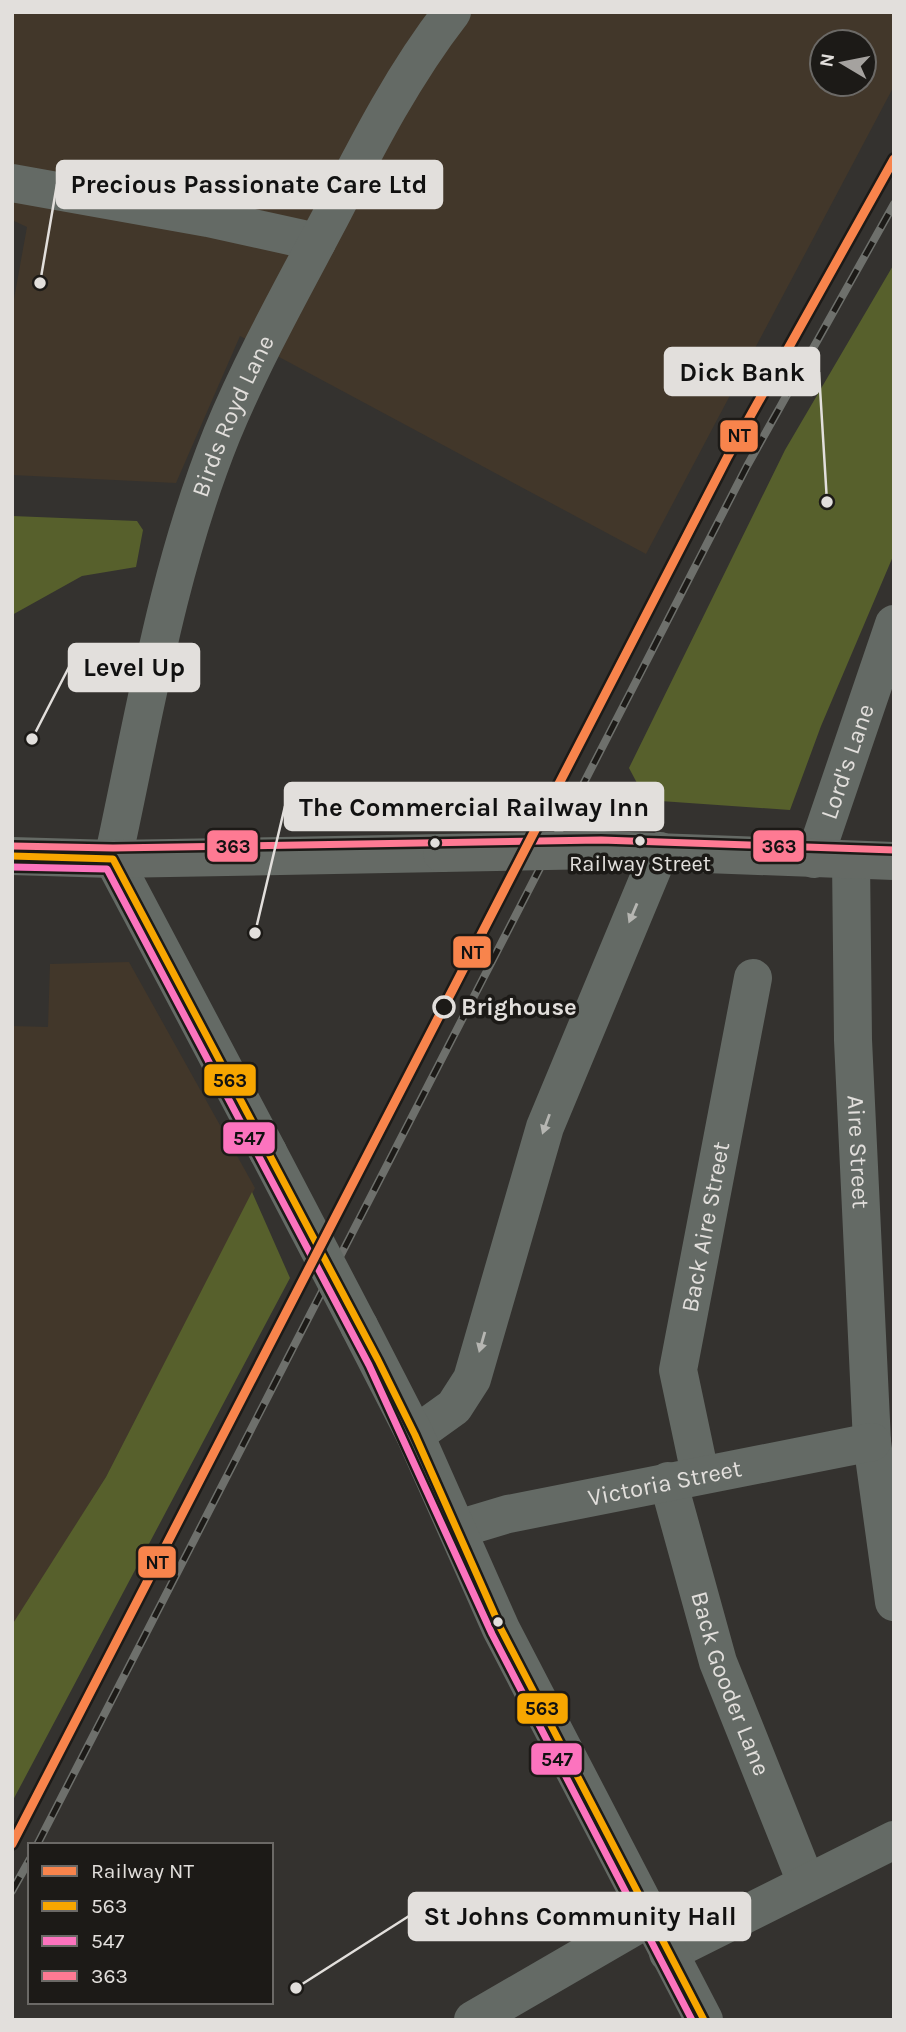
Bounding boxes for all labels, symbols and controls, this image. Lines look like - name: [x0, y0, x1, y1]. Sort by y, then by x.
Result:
- north arrow: [808, 28, 878, 98]
- text: N: [815, 52, 839, 69]
- callout: Precious Passionate Care Ltd: [57, 161, 442, 208]
- text: Precious Passionate Care Ltd: [71, 169, 428, 200]
- street label: Birds Royd Lane: [186, 330, 280, 501]
- callout: Dick Bank: [665, 348, 819, 395]
- text: Dick Bank: [679, 357, 805, 388]
- line badge: NT: [719, 419, 759, 453]
- text: NT: [727, 425, 751, 447]
- callout: Level Up: [69, 644, 199, 691]
- text: Level Up: [83, 652, 185, 683]
- street label: Lord's Lane: [815, 700, 880, 823]
- callout: The Commercial Railway Inn: [285, 783, 663, 830]
- text: The Commercial Railway Inn: [299, 792, 649, 823]
- line badge: 363: [206, 829, 259, 863]
- line badge: 363: [752, 829, 805, 863]
- marker: Railway Street: [633, 834, 647, 848]
- text: 363: [215, 836, 251, 858]
- unlabelled marker: [428, 836, 442, 850]
- text: 363: [761, 836, 797, 858]
- place label: Railway Street: [569, 851, 711, 877]
- one-way arrow: [627, 903, 638, 924]
- line badge: NT: [452, 935, 492, 969]
- text: NT: [460, 942, 484, 964]
- place label: Brighouse: [461, 993, 577, 1021]
- marker: Brighouse: [433, 996, 455, 1018]
- line badge: 563: [203, 1063, 257, 1097]
- text: 563: [213, 1070, 247, 1092]
- street label: Aire Street: [842, 1094, 875, 1209]
- one-way arrow: [540, 1113, 551, 1134]
- line badge: 547: [222, 1121, 276, 1155]
- text: 547: [233, 1128, 265, 1150]
- street label: Back Aire Street: [675, 1139, 735, 1315]
- one-way arrow: [476, 1331, 487, 1353]
- street label: Victoria Street: [586, 1454, 744, 1512]
- line badge: NT: [137, 1545, 177, 1579]
- text: NT: [145, 1552, 169, 1574]
- street label: Back Gooder Lane: [685, 1588, 776, 1780]
- unlabelled marker: [491, 1615, 505, 1629]
- line badge: 563: [516, 1692, 569, 1725]
- text: 563: [525, 1698, 559, 1720]
- line badge: 547: [530, 1742, 583, 1776]
- text: 547: [541, 1749, 573, 1771]
- legend: [28, 1843, 273, 2004]
- text: Railway NT: [91, 1859, 194, 1883]
- callout: St Johns Community Hall: [409, 1893, 750, 1940]
- text: 563: [91, 1894, 127, 1918]
- text: St Johns Community Hall: [423, 1901, 737, 1932]
- text: 547: [91, 1929, 125, 1953]
- text: 363: [91, 1964, 128, 1988]

